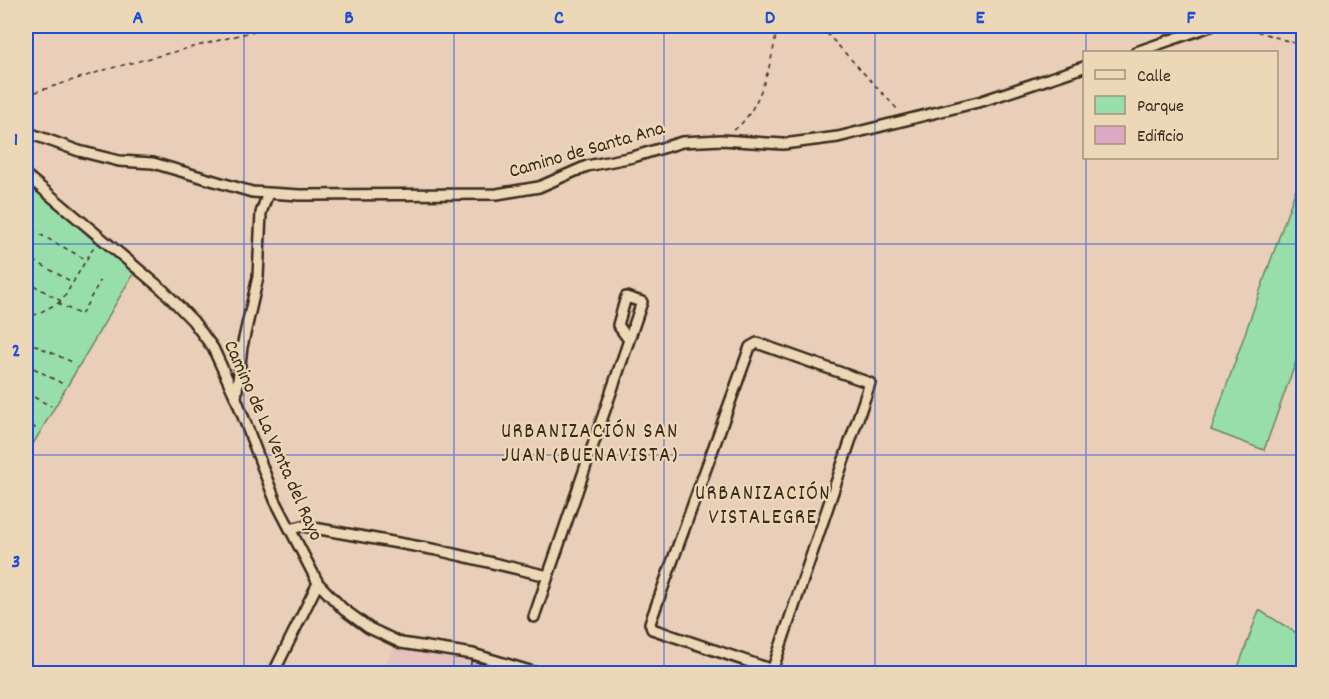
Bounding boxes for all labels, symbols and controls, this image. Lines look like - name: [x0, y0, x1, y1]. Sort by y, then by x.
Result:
- text: A: [133, 5, 144, 33]
- text: B: [344, 5, 354, 33]
- text: C: [554, 5, 564, 33]
- text: D: [765, 5, 776, 33]
- text: E: [975, 5, 985, 33]
- text: F: [1187, 5, 1197, 33]
- legend: [1083, 51, 1278, 159]
- text: Calle: [1137, 65, 1171, 90]
- text: Parque: [1137, 95, 1184, 120]
- street label: Camino de Santa Ana: [506, 115, 669, 187]
- text: Edificio: [1137, 125, 1184, 150]
- text: 1: [14, 127, 18, 155]
- street label: Camino de La Venta del Rayo: [215, 336, 329, 546]
- text: 2: [12, 338, 20, 366]
- district label: URBANIZACIÓN SAN JUAN (BUENAVISTA): [501, 418, 679, 472]
- district label: URBANIZACIÓN VISTALEGRE: [695, 480, 831, 534]
- text: 3: [12, 549, 20, 577]

